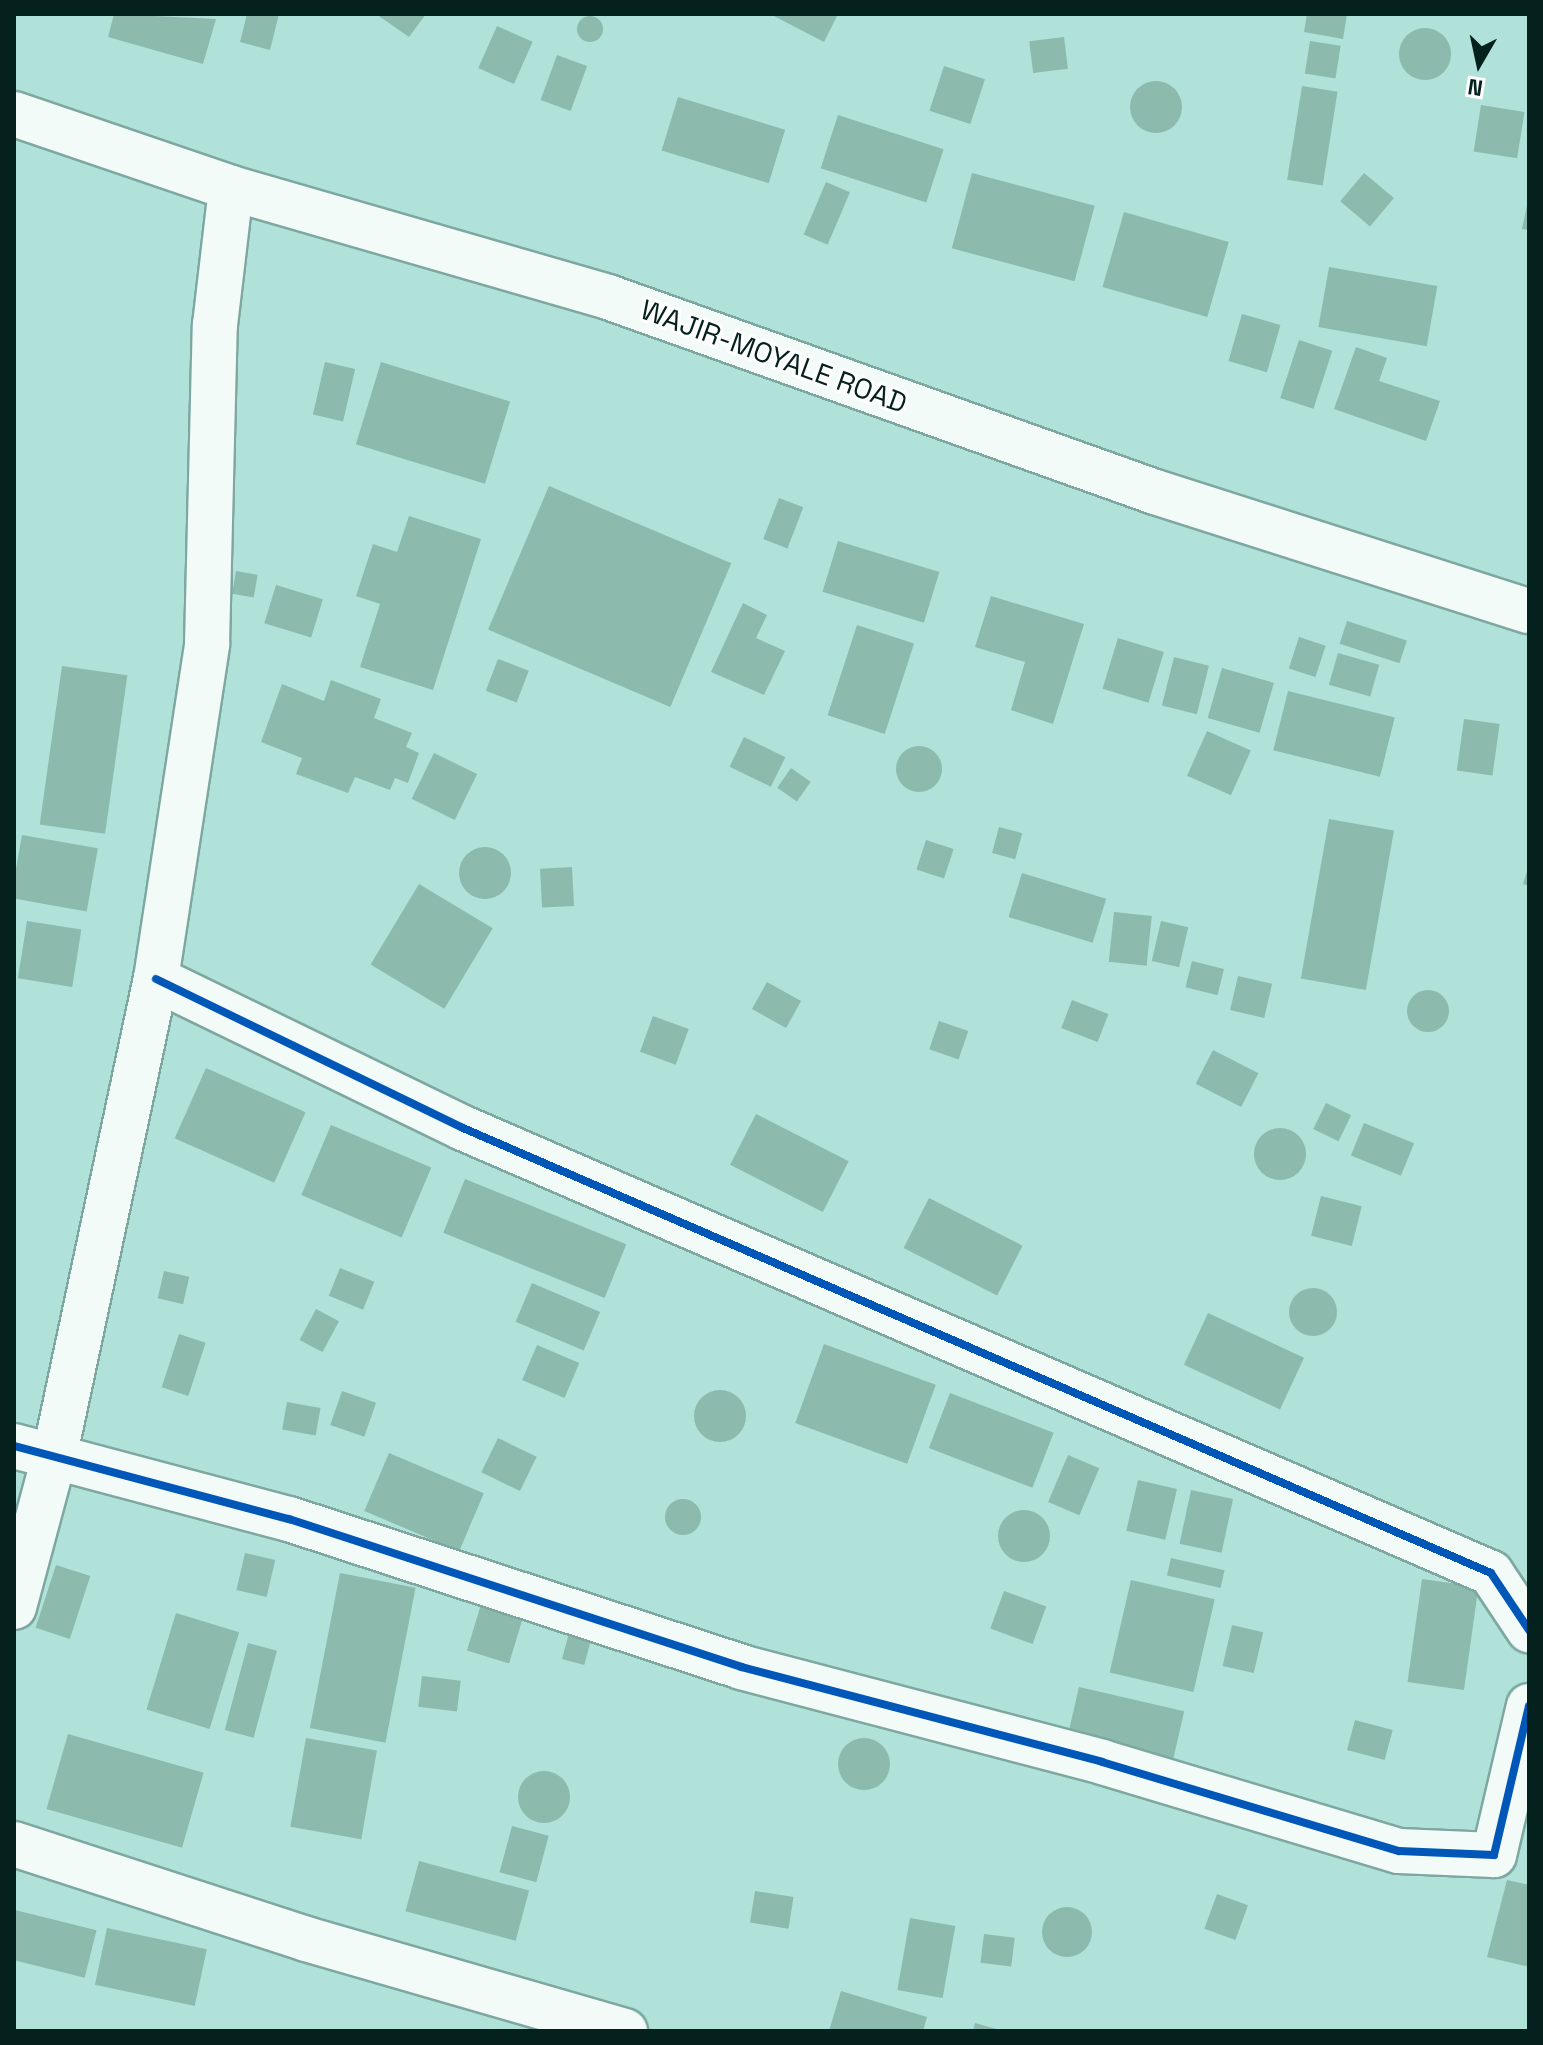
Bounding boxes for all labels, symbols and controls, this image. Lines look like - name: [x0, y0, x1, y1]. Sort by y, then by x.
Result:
- north arrow: [1439, 24, 1519, 104]
- text: N: [1466, 73, 1485, 103]
- street label: WAJIR-MOYALE ROAD: [636, 292, 912, 420]

